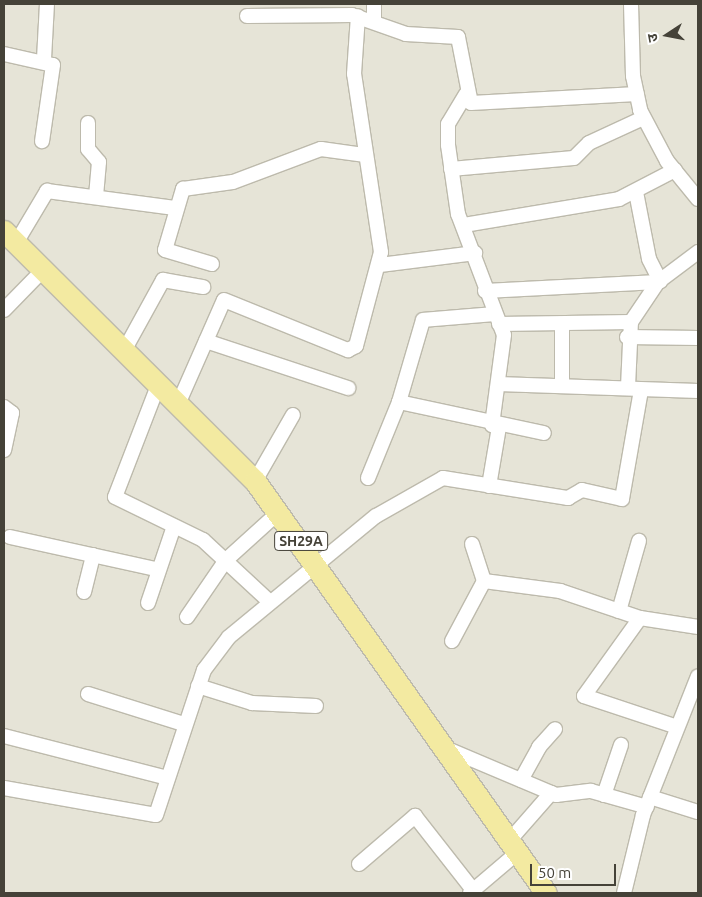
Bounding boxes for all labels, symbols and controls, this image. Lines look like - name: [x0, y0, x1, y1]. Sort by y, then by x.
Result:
- north arrow: [642, 10, 692, 60]
- text: उ: [644, 32, 661, 43]
- road number: SH29A: [274, 530, 328, 552]
- scale bar: [532, 854, 618, 886]
- text: 50 m: [538, 864, 571, 881]

